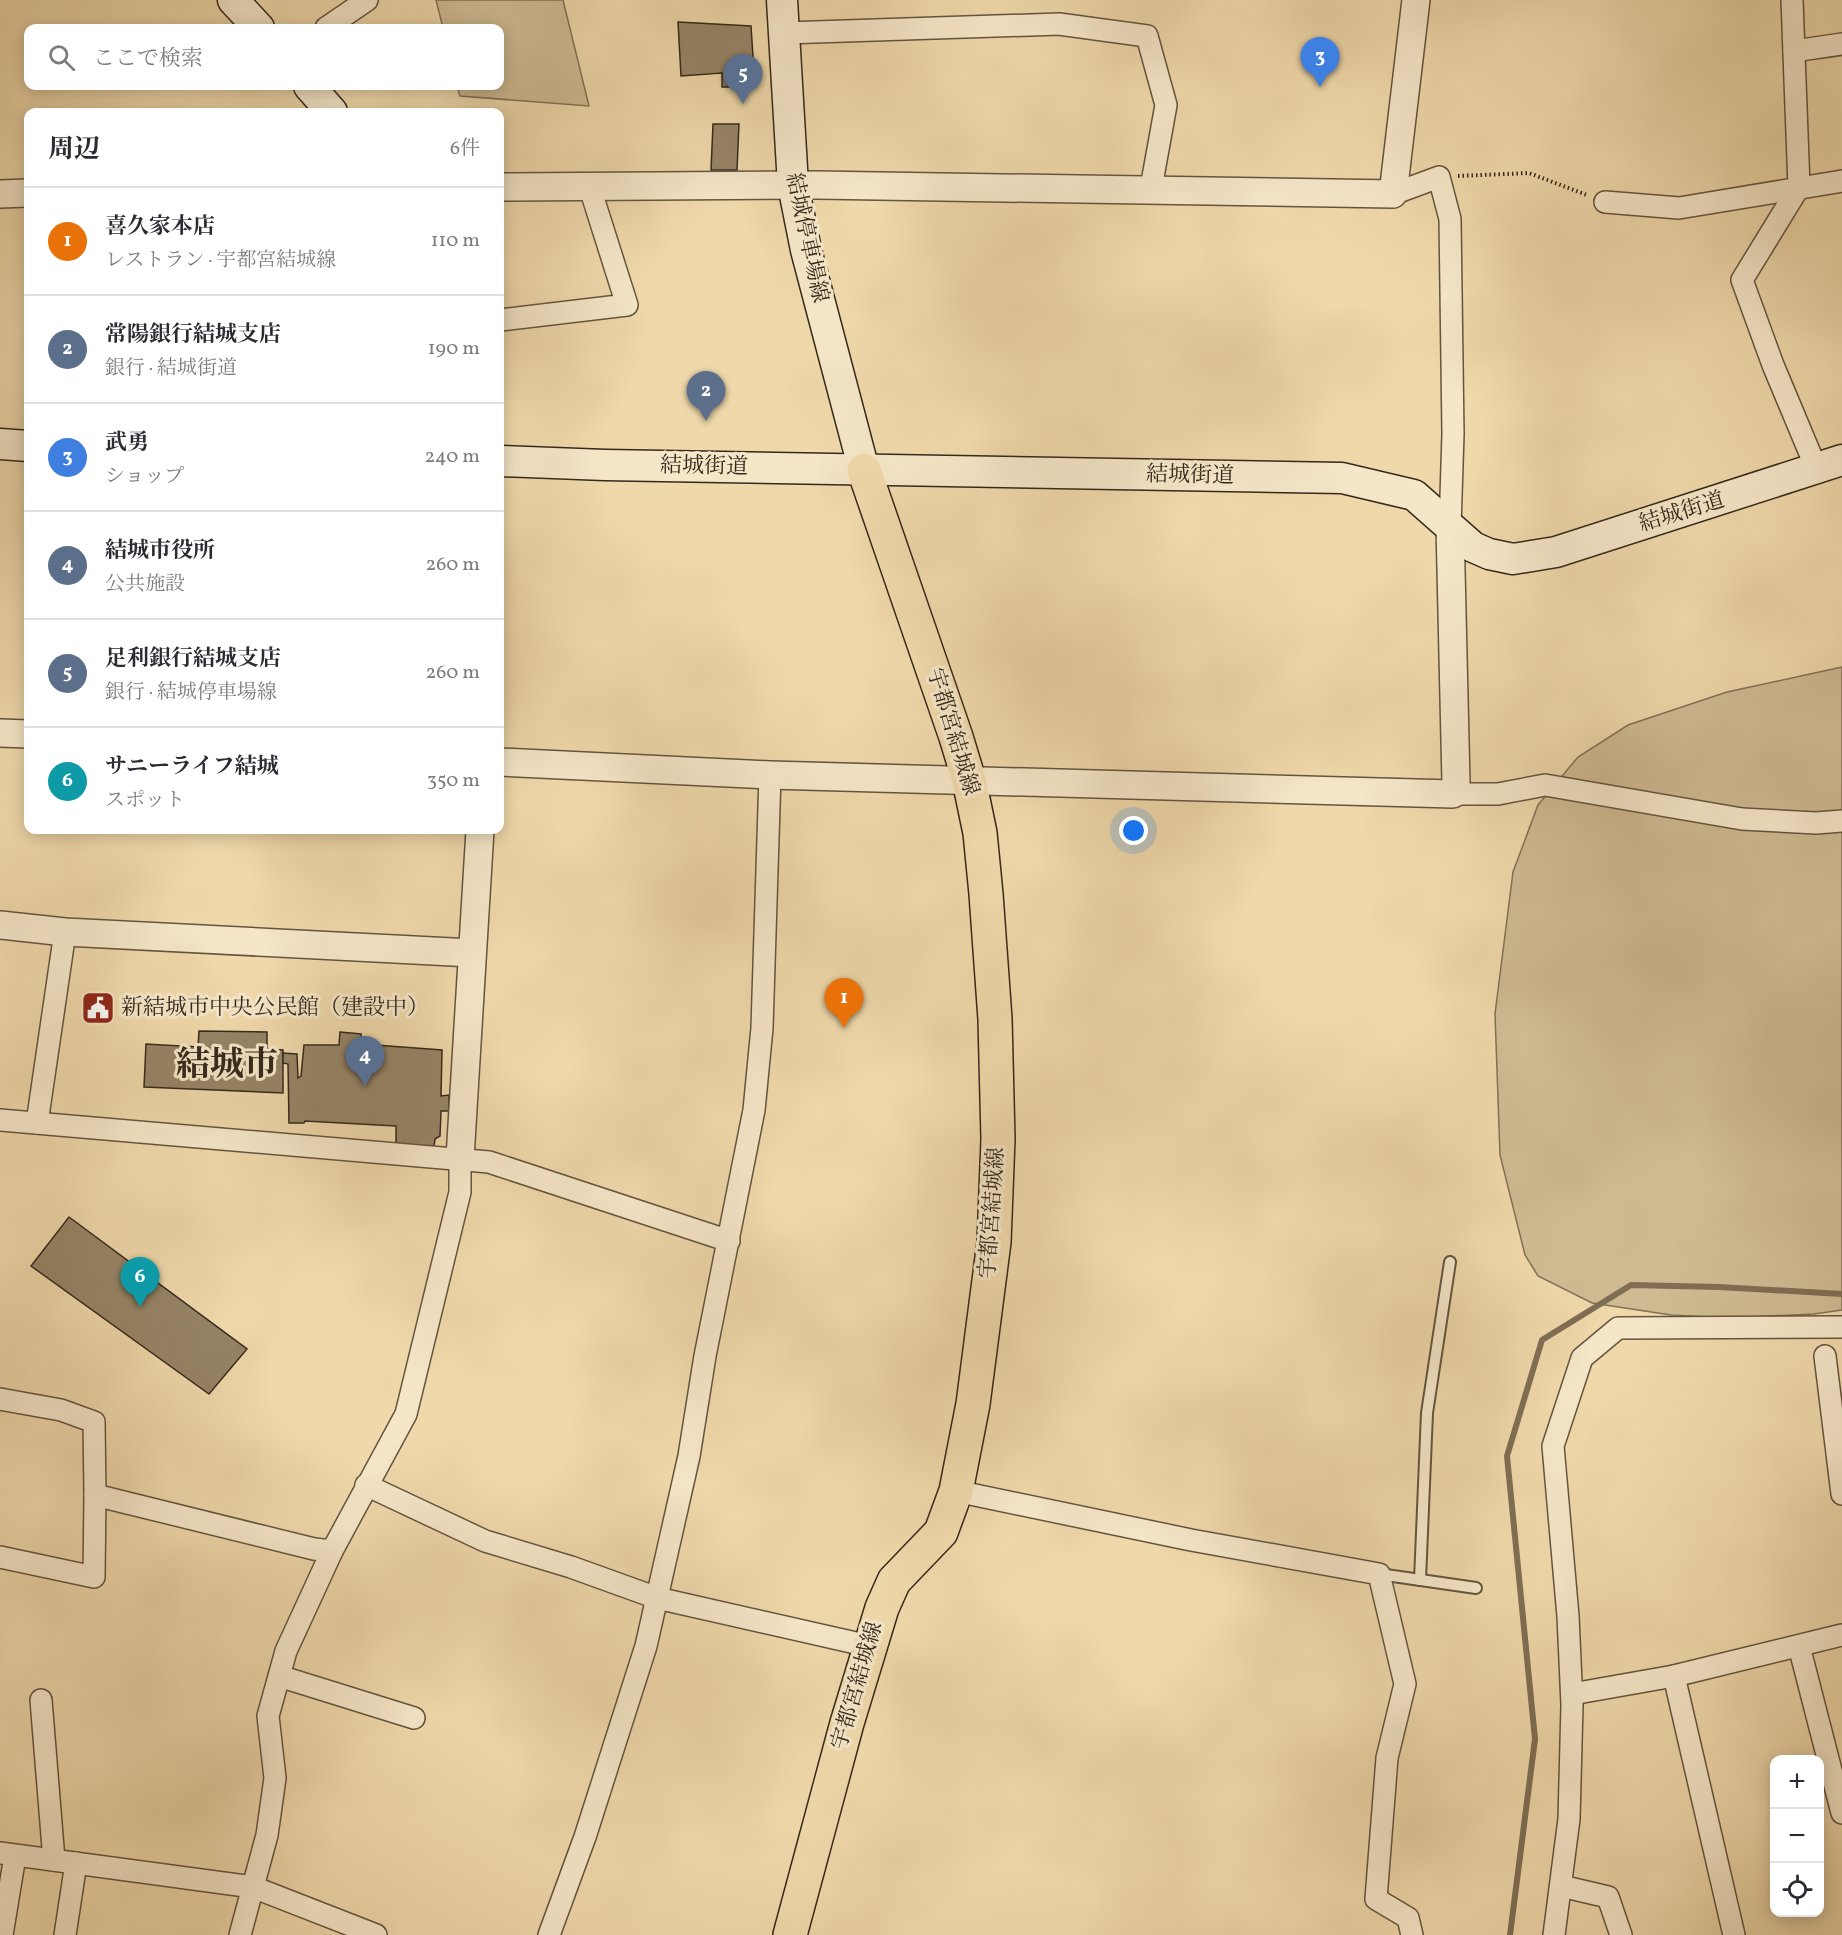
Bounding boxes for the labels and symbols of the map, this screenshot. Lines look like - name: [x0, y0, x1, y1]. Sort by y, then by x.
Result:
- pin: 3: [1300, 38, 1340, 87]
- pin: 5: [724, 54, 762, 104]
- street label: 結城停車場線: [777, 170, 835, 306]
- pin: 2: [686, 372, 726, 421]
- street label: 結城街道: [660, 451, 748, 483]
- street label: 結城街道: [1146, 460, 1234, 492]
- street label: 結城街道: [1635, 485, 1729, 541]
- street label: 宇都宮結城線: [918, 664, 986, 800]
- your location: [1119, 816, 1148, 845]
- pin: 1: [824, 978, 864, 1028]
- public building icon: 新結城市中央公民館（建設中）: [80, 990, 116, 1026]
- place label: 新結城市中央公民館（建設中）: [121, 993, 429, 1024]
- pin: 4: [346, 1036, 385, 1086]
- district label: 結城市: [176, 1043, 278, 1090]
- street label: 宇都宮結城線: [973, 1146, 1013, 1280]
- pin: 6: [120, 1258, 160, 1307]
- street label: 宇都宮結城線: [825, 1618, 891, 1754]

